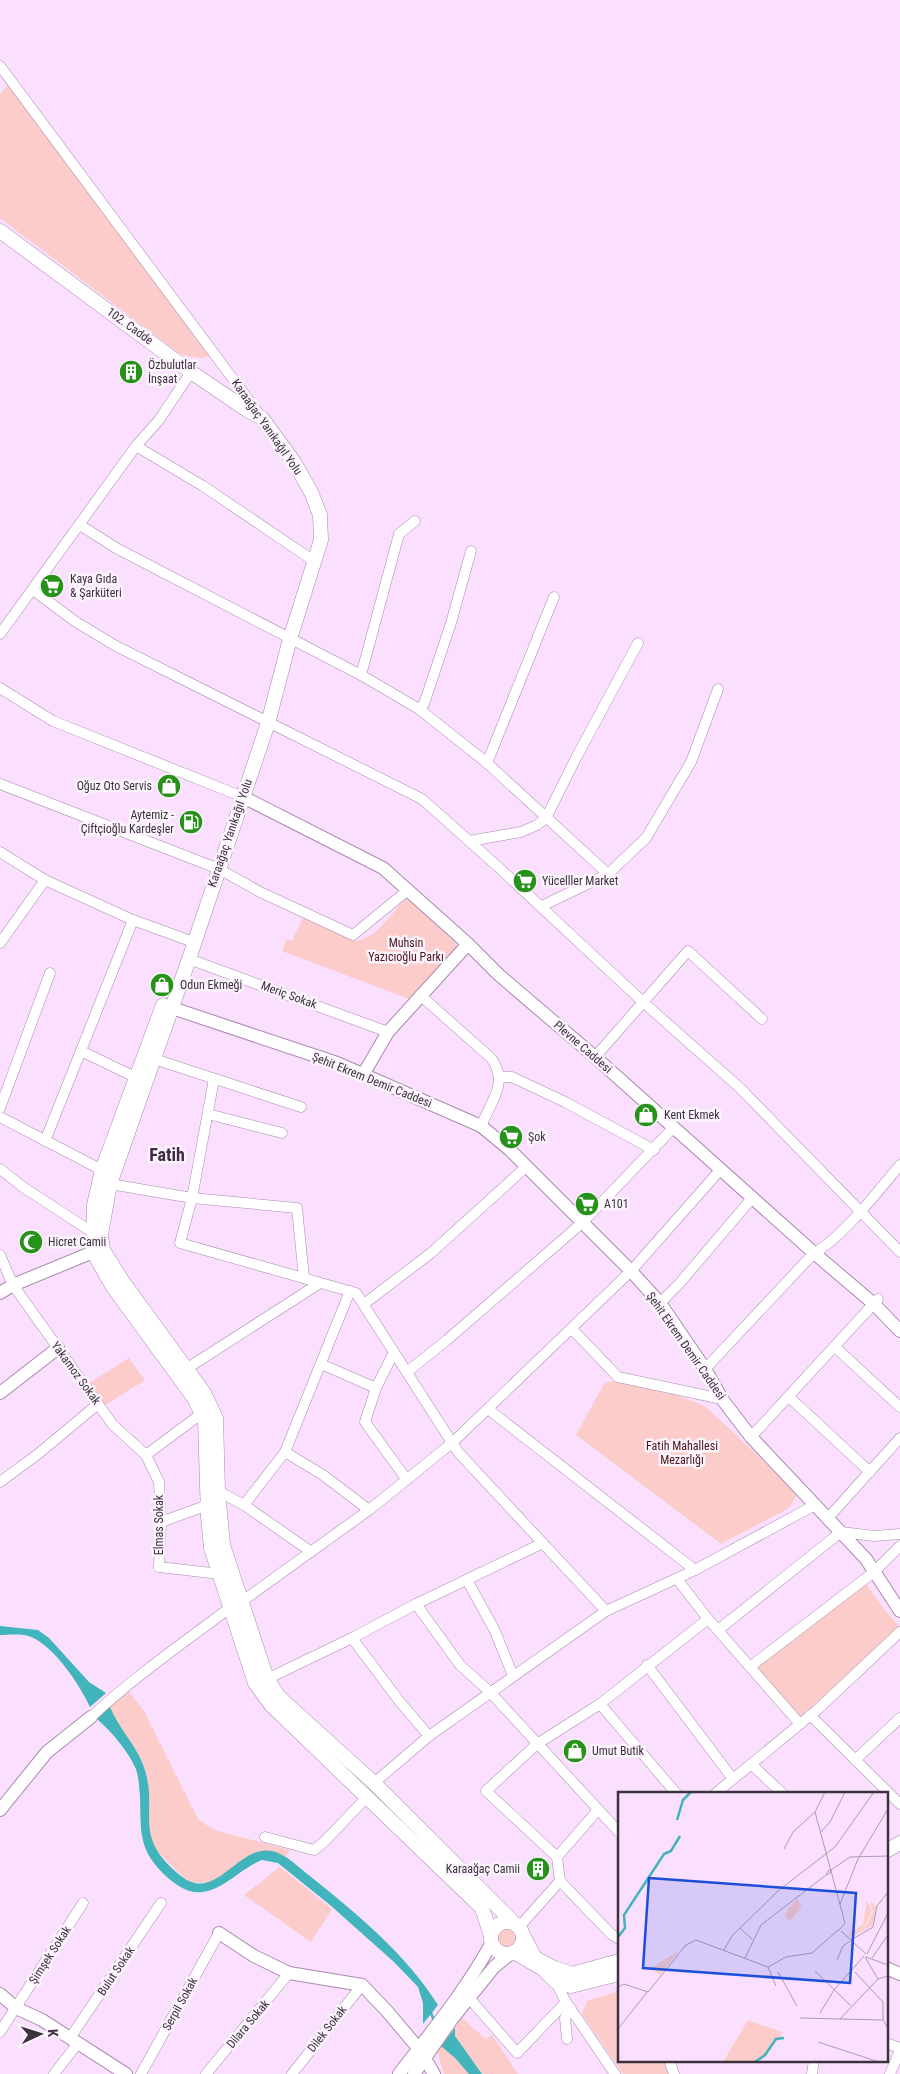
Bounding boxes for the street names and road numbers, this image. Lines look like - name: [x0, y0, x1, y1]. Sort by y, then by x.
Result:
- street label: 102. Cadde: [104, 305, 156, 348]
- street label: Karaağaç Yanıkağıl Yolu: [229, 377, 305, 478]
- street label: Karaağaç Yanıkağıl Yolu: [205, 777, 255, 889]
- street label: Meriç Sokak: [259, 978, 319, 1012]
- street label: Plevne Caddesi: [551, 1018, 615, 1076]
- street label: Şehit Ekrem Demir Caddesi: [310, 1050, 434, 1110]
- street label: Şehit Ekrem Demir Caddesi: [644, 1290, 728, 1402]
- street label: Yakamoz Sokak: [48, 1339, 104, 1408]
- street label: Elmas Sokak: [152, 1494, 166, 1555]
- street label: Şimşek Sokak: [26, 1923, 74, 1987]
- street label: Bulut Sokak: [95, 1943, 138, 1998]
- street label: Serpil Sokak: [160, 1975, 201, 2033]
- street label: Dilara Sokak: [224, 1997, 273, 2051]
- street label: Dilek Sokak: [305, 2003, 350, 2055]

